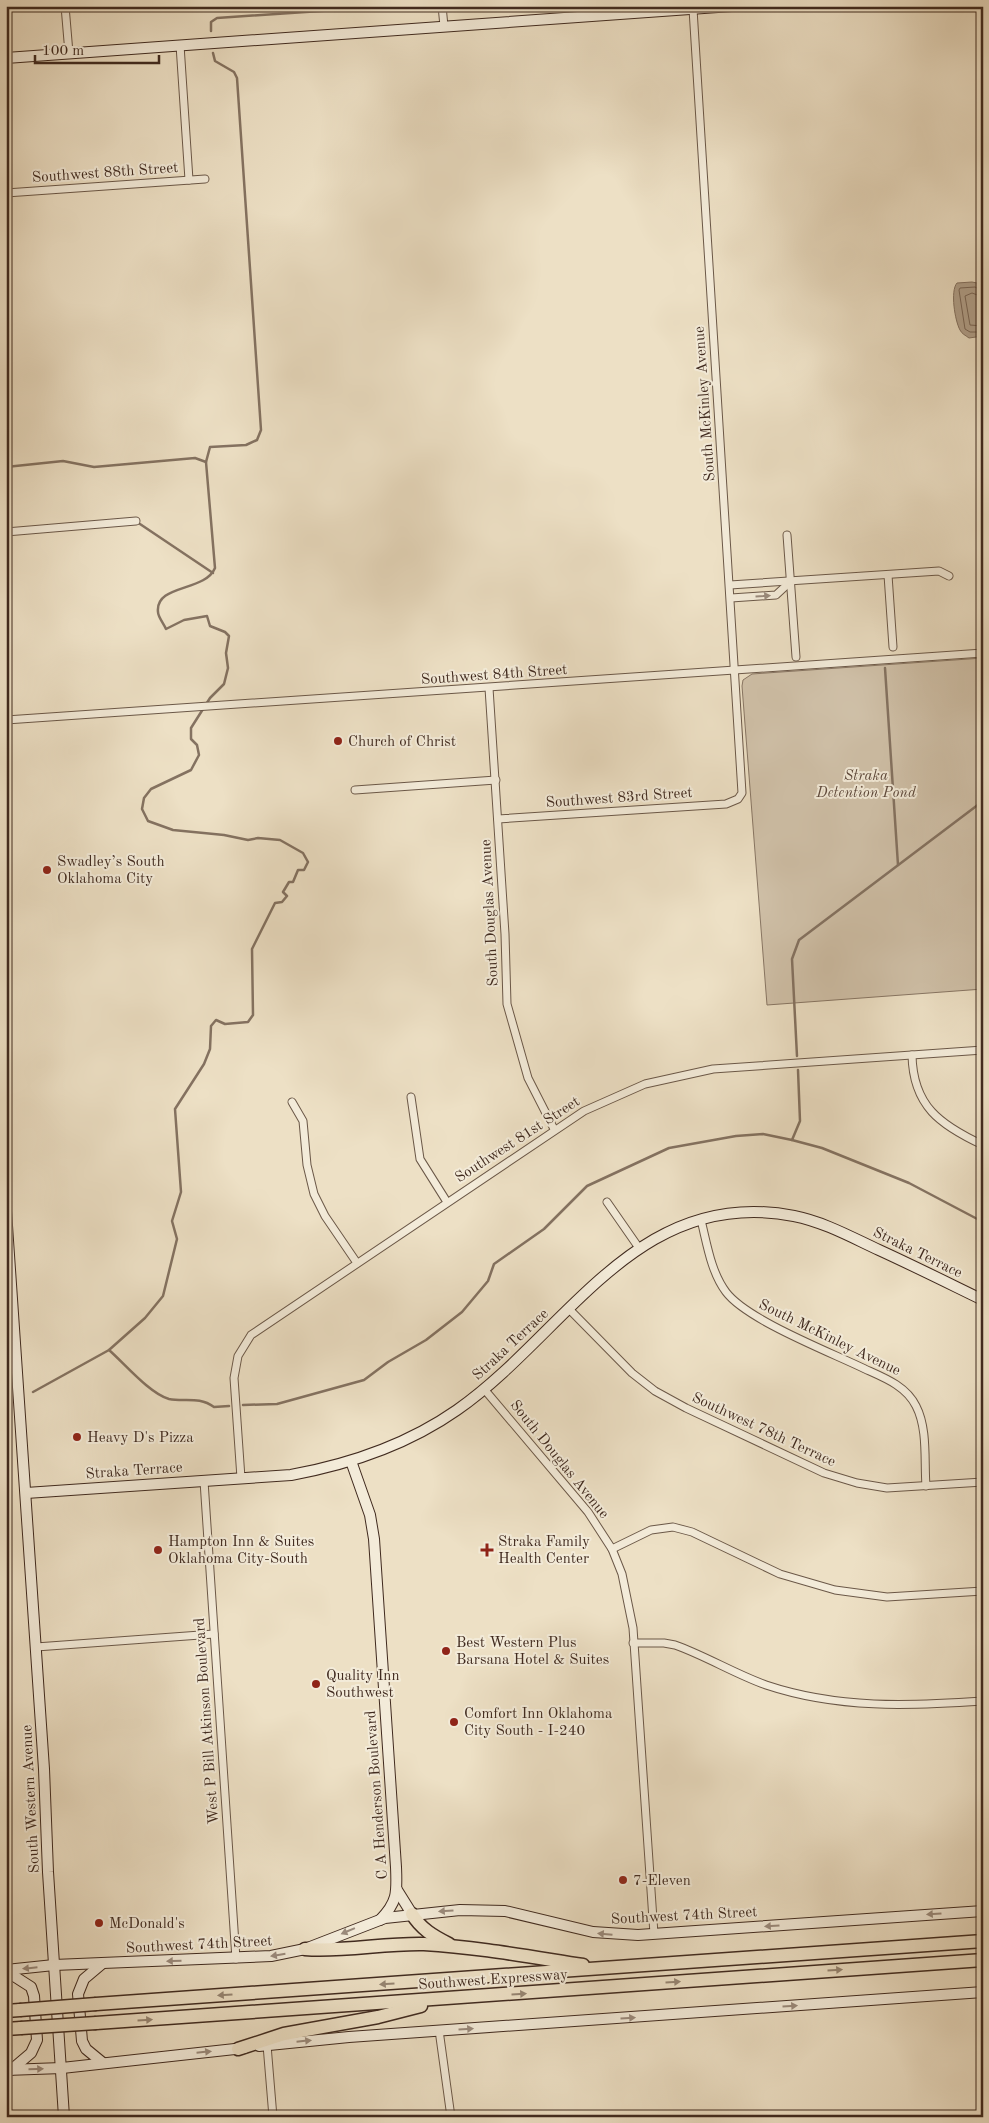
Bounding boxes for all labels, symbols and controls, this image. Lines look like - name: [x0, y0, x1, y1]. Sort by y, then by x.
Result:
- scale bar: [35, 32, 159, 64]
- text: 100 m: [42, 44, 84, 59]
- street label: Southwest 88th Street: [31, 161, 179, 186]
- street label: South McKinley Avenue: [693, 326, 718, 482]
- one-way arrow: [755, 592, 771, 600]
- street label: Southwest 84th Street: [420, 663, 568, 688]
- marker: Church of Christ: [332, 735, 344, 747]
- place label: Church of Christ: [348, 735, 456, 750]
- park label: Straka Detention Pond: [815, 769, 917, 801]
- street label: Southwest 83rd Street: [545, 786, 693, 811]
- street label: South Douglas Avenue: [479, 839, 502, 987]
- place label: Swadley’s South Oklahoma City: [57, 855, 165, 887]
- marker: Swadley’s South Oklahoma City: [41, 864, 53, 876]
- street label: Southwest 81st Street: [453, 1094, 583, 1186]
- street label: Straka Terrace: [870, 1225, 964, 1281]
- street label: South McKinley Avenue: [756, 1297, 903, 1379]
- street label: Straka Terrace: [470, 1306, 552, 1384]
- street label: Southwest 78th Terrace: [689, 1390, 838, 1470]
- street label: South Douglas Avenue: [507, 1398, 611, 1522]
- marker: Heavy D's Pizza: [71, 1431, 83, 1443]
- place label: Heavy D's Pizza: [87, 1431, 194, 1446]
- street label: Straka Terrace: [85, 1461, 183, 1482]
- place label: Hampton Inn & Suites Oklahoma City-South: [168, 1535, 314, 1567]
- place label: Straka Family Health Center: [498, 1535, 590, 1567]
- marker: Straka Family Health Center: [480, 1543, 494, 1557]
- marker: Hampton Inn & Suites Oklahoma City-South: [152, 1544, 164, 1556]
- street label: West P Bill Atkinson Boulevard: [193, 1617, 222, 1825]
- place label: Best Western Plus Barsana Hotel & Suites: [456, 1636, 609, 1668]
- marker: Best Western Plus Barsana Hotel & Suites: [440, 1645, 452, 1657]
- place label: Quality Inn Southwest: [326, 1669, 400, 1701]
- marker: Quality Inn Southwest: [310, 1678, 322, 1690]
- place label: Comfort Inn Oklahoma City South - I-240: [464, 1707, 613, 1739]
- street label: C A Henderson Boulevard: [364, 1710, 391, 1880]
- marker: Comfort Inn Oklahoma City South - I-240: [448, 1716, 460, 1728]
- street label: South Western Avenue: [20, 1724, 43, 1874]
- marker: 7-Eleven: [617, 1874, 629, 1886]
- place label: 7-Eleven: [633, 1874, 691, 1889]
- street label: Southwest 74th Street: [610, 1905, 758, 1928]
- one-way arrow: [438, 1907, 454, 1915]
- one-way arrow: [926, 1910, 942, 1918]
- marker: McDonald's: [93, 1917, 105, 1929]
- place label: McDonald's: [109, 1917, 185, 1932]
- one-way arrow: [764, 1922, 780, 1930]
- one-way arrow: [341, 1928, 355, 1936]
- one-way arrow: [597, 1929, 613, 1937]
- street label: Southwest 74th Street: [125, 1934, 273, 1957]
- one-way arrow: [270, 1952, 286, 1960]
- one-way arrow: [166, 1957, 182, 1965]
- one-way arrow: [22, 1964, 38, 1972]
- one-way arrow: [827, 1966, 843, 1974]
- street label: Southwest Expressway: [418, 1968, 569, 1993]
- one-way arrow: [665, 1978, 681, 1986]
- one-way arrow: [379, 1980, 395, 1988]
- one-way arrow: [511, 1989, 527, 1997]
- one-way arrow: [217, 1992, 233, 2000]
- one-way arrow: [783, 2002, 799, 2010]
- one-way arrow: [621, 2014, 637, 2022]
- one-way arrow: [137, 2015, 153, 2023]
- one-way arrow: [458, 2024, 474, 2032]
- one-way arrow: [296, 2037, 312, 2045]
- one-way arrow: [196, 2048, 212, 2056]
- one-way arrow: [29, 2064, 45, 2072]

